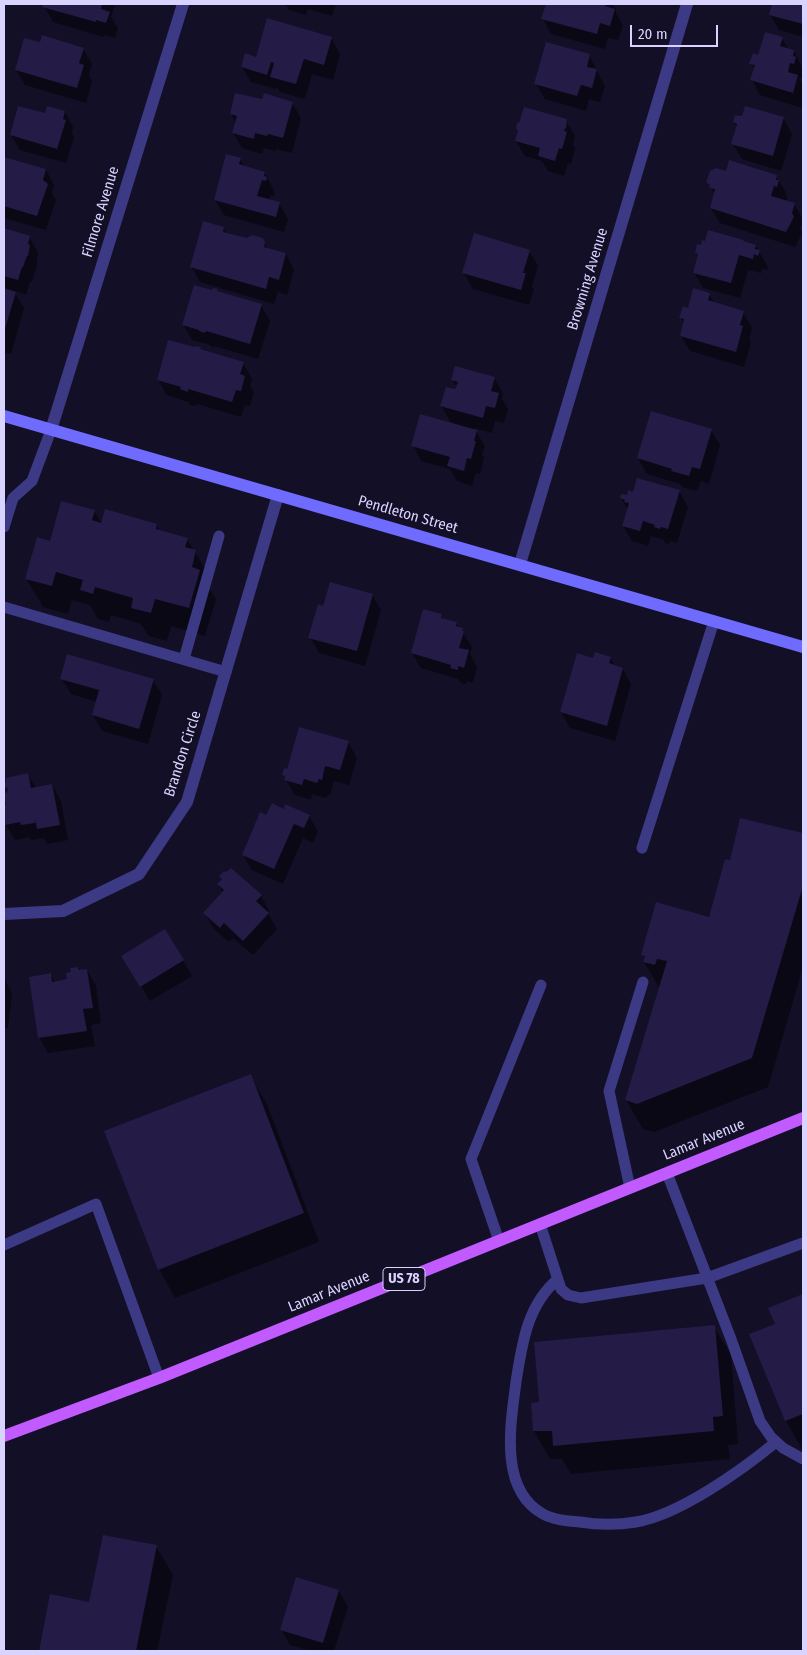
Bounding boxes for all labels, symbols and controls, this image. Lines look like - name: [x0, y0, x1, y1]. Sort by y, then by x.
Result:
- scale bar: [632, 15, 720, 47]
- text: 20 m: [638, 25, 668, 43]
- street label: Filmore Avenue: [79, 164, 123, 260]
- street label: Browning Avenue: [564, 226, 612, 332]
- street label: Pendleton Street: [356, 492, 460, 538]
- street label: Brandon Circle: [161, 709, 205, 799]
- street label: Lamar Avenue: [660, 1115, 748, 1165]
- street label: Lamar Avenue: [285, 1267, 373, 1317]
- road number: US 78: [383, 1268, 425, 1290]

